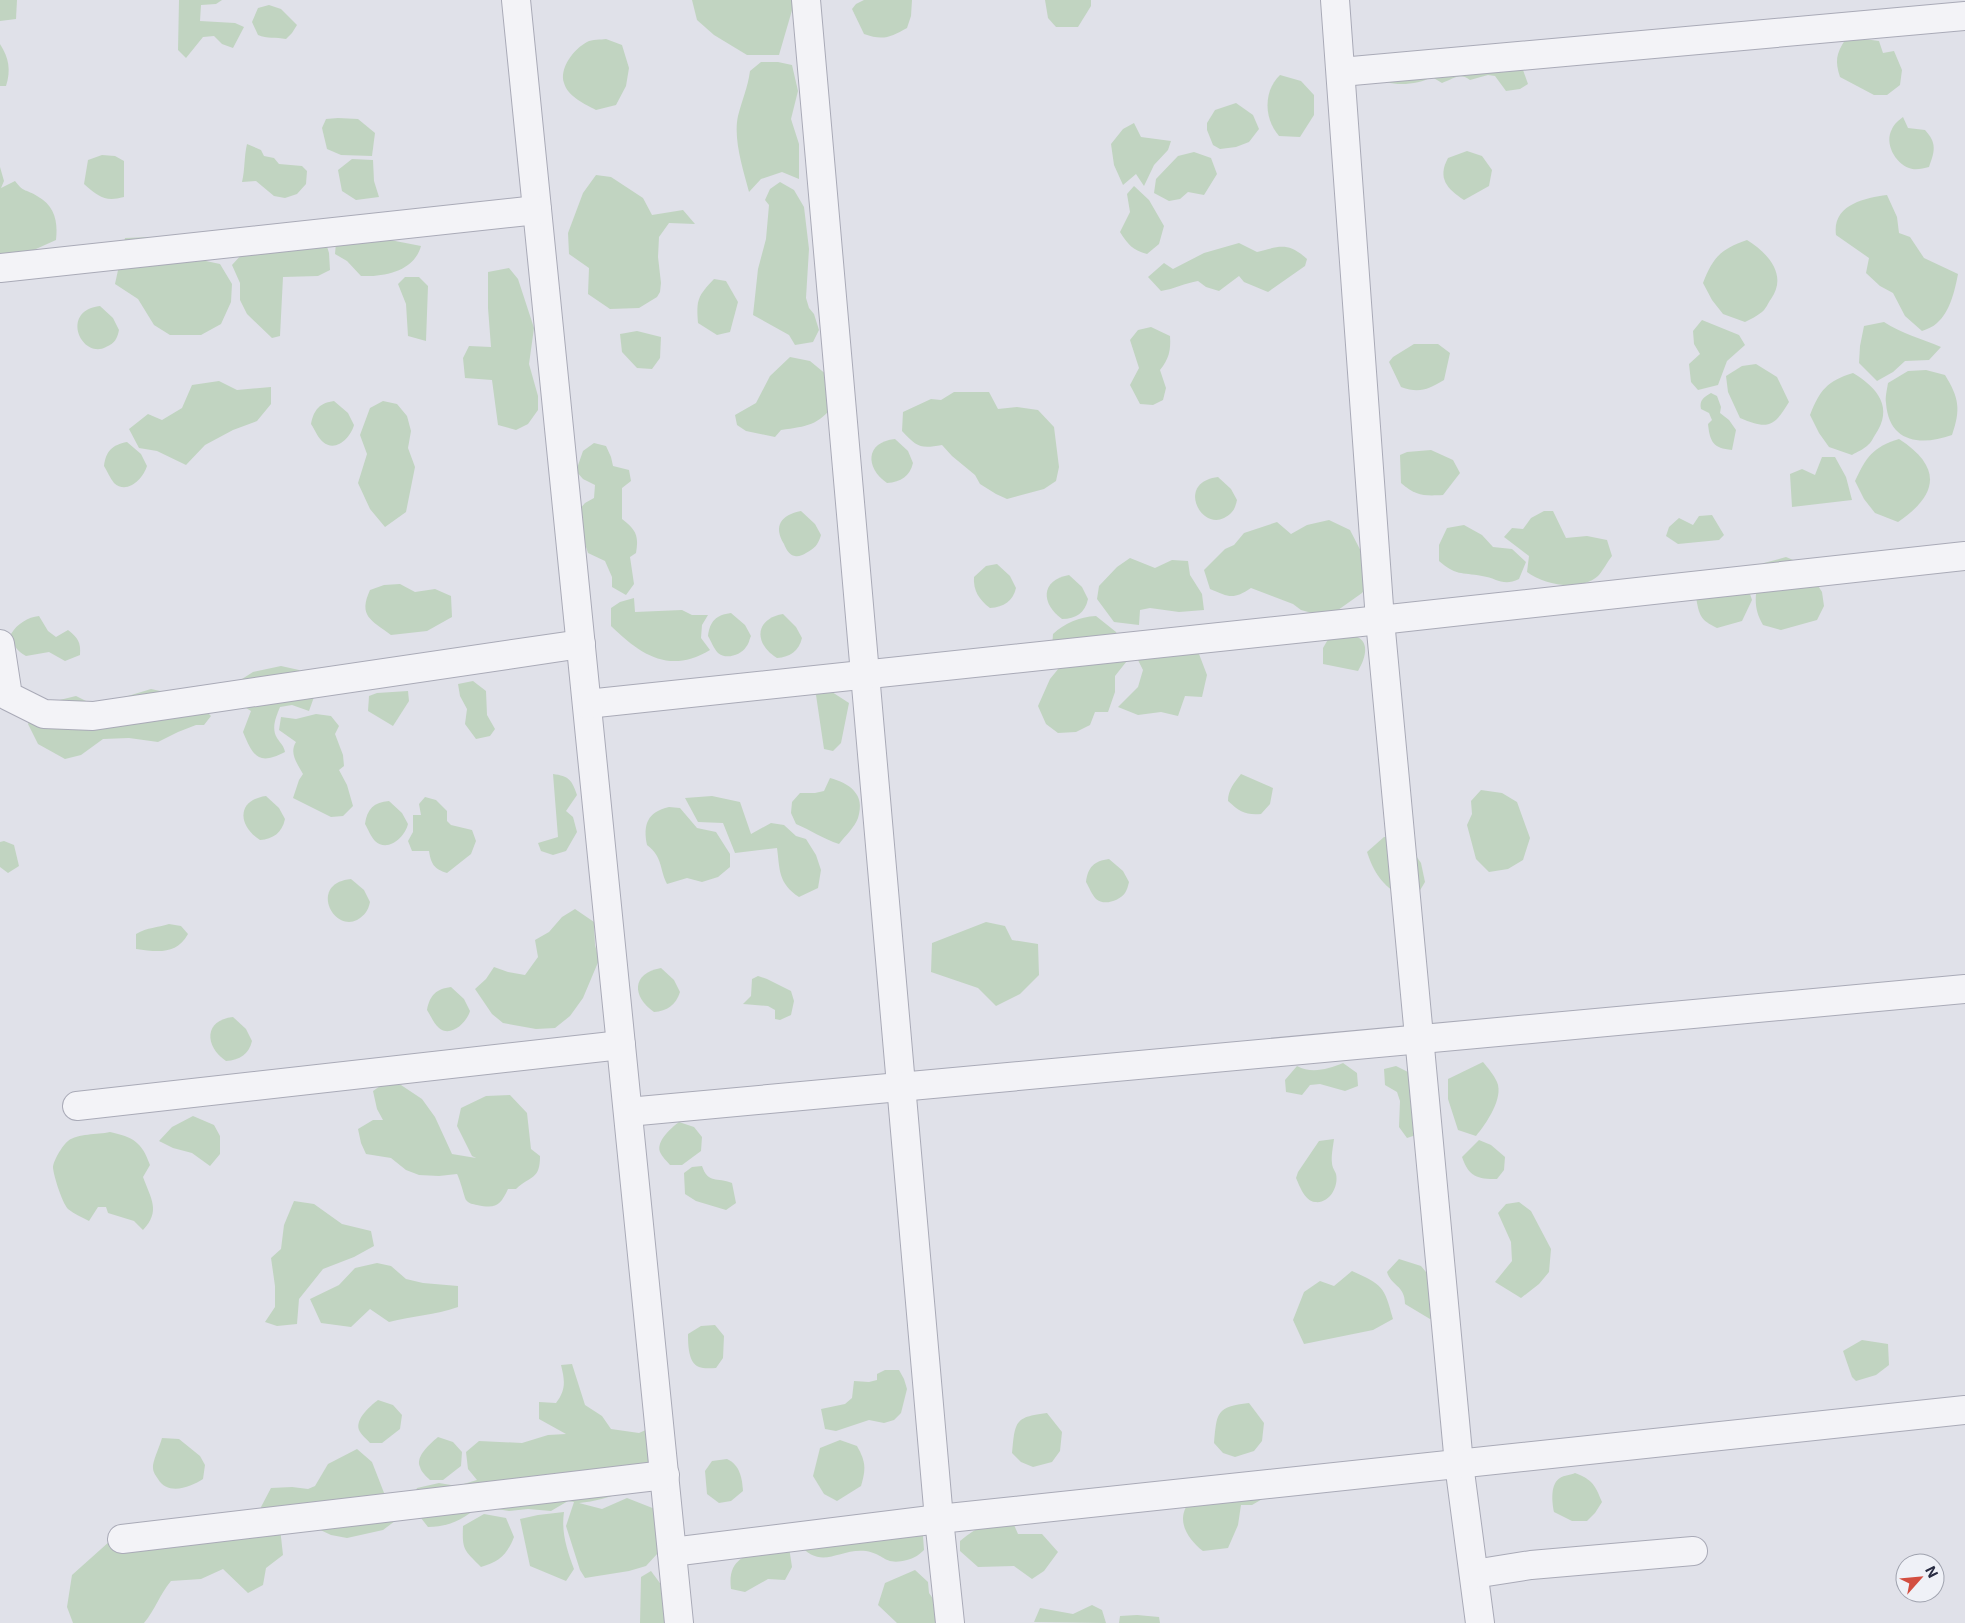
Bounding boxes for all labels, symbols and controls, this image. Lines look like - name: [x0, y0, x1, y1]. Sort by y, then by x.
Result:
- north arrow: [1895, 1553, 1945, 1603]
- text: N: [1922, 1563, 1942, 1580]

